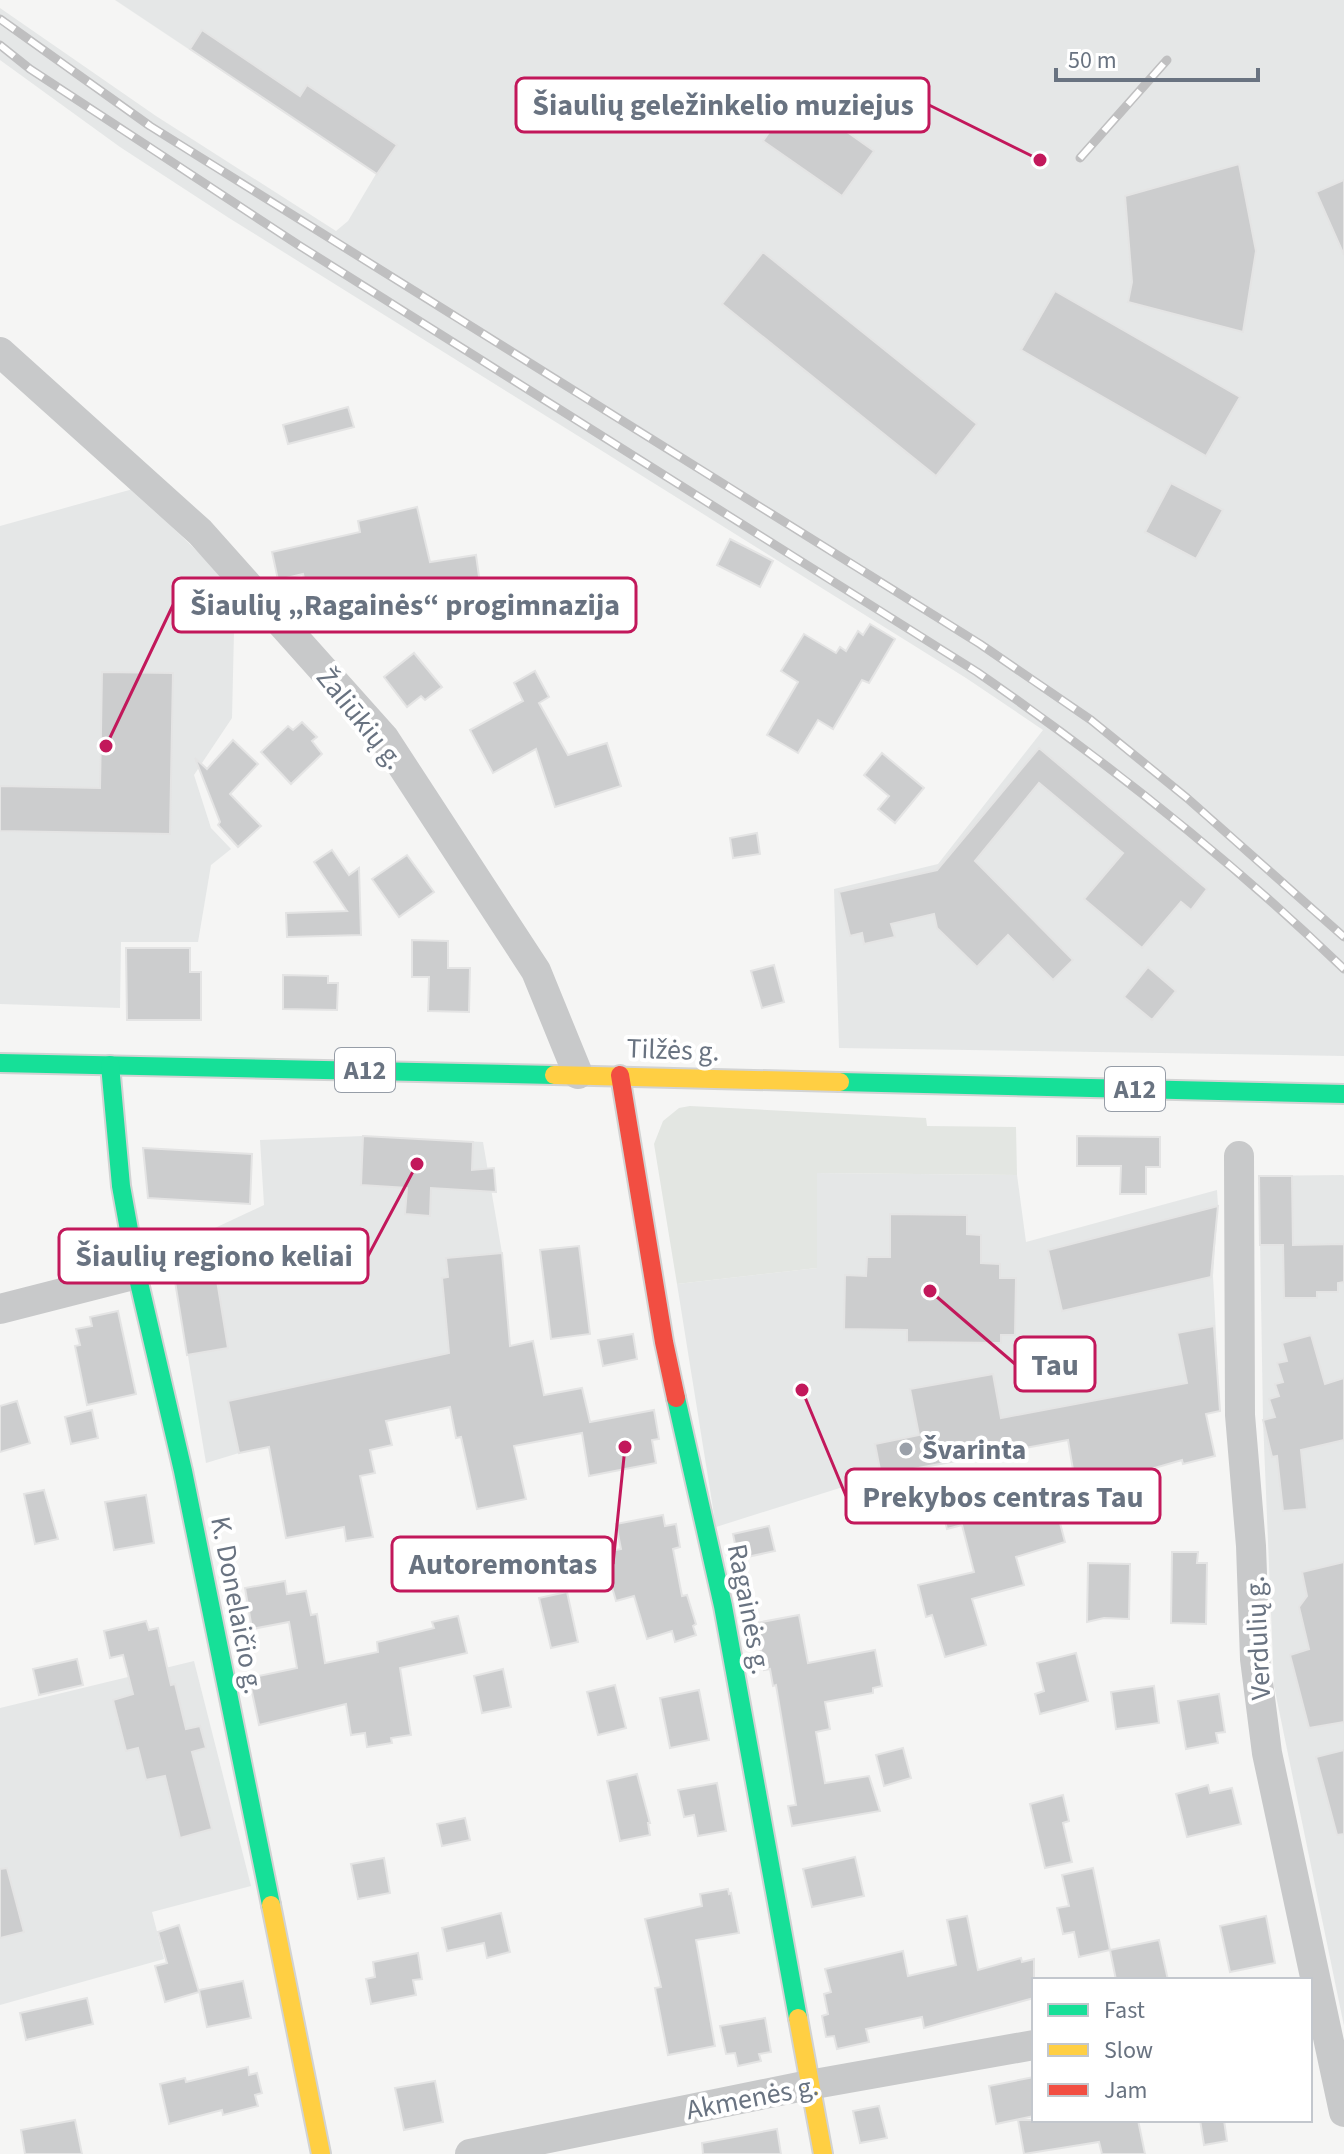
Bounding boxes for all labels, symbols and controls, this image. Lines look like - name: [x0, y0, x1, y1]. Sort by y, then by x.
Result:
- scale bar: [1056, 32, 1258, 82]
- text: 50 m: [1068, 43, 1117, 78]
- callout: Šiaulių geležinkelio muziejus: [516, 78, 929, 132]
- text: Šiaulių geležinkelio muziejus: [532, 84, 914, 127]
- callout: Šiaulių „Ragainės“ progimnazija: [173, 578, 636, 632]
- text: Šiaulių „Ragainės“ progimnazija: [190, 584, 620, 627]
- street label: Žaliūkių g.: [307, 659, 414, 778]
- street label: Tilžės g.: [626, 1028, 720, 1072]
- road number: A12: [335, 1048, 395, 1092]
- road number: A12: [1105, 1067, 1165, 1111]
- callout: Šiaulių regiono keliai: [59, 1229, 368, 1283]
- text: Šiaulių regiono keliai: [75, 1235, 353, 1278]
- callout: Tau: [1015, 1337, 1095, 1391]
- text: Tau: [1031, 1344, 1079, 1387]
- place label: Švarinta: [922, 1430, 1026, 1470]
- marker: Švarinta: [897, 1440, 915, 1458]
- callout: Prekybos centras Tau: [846, 1469, 1160, 1523]
- text: Prekybos centras Tau: [862, 1476, 1144, 1519]
- street label: K. Donelaičio g.: [200, 1513, 274, 1697]
- callout: Autoremontas: [392, 1537, 613, 1591]
- street label: Ragainės g.: [717, 1540, 781, 1678]
- text: Autoremontas: [408, 1543, 597, 1586]
- street label: Verdulių g.: [1235, 1575, 1281, 1701]
- legend: [1032, 1978, 1312, 2122]
- text: Fast: [1104, 1993, 1145, 2028]
- text: Slow: [1104, 2033, 1153, 2068]
- street label: Akmenės g.: [683, 2066, 822, 2130]
- text: Jam: [1104, 2073, 1148, 2108]

